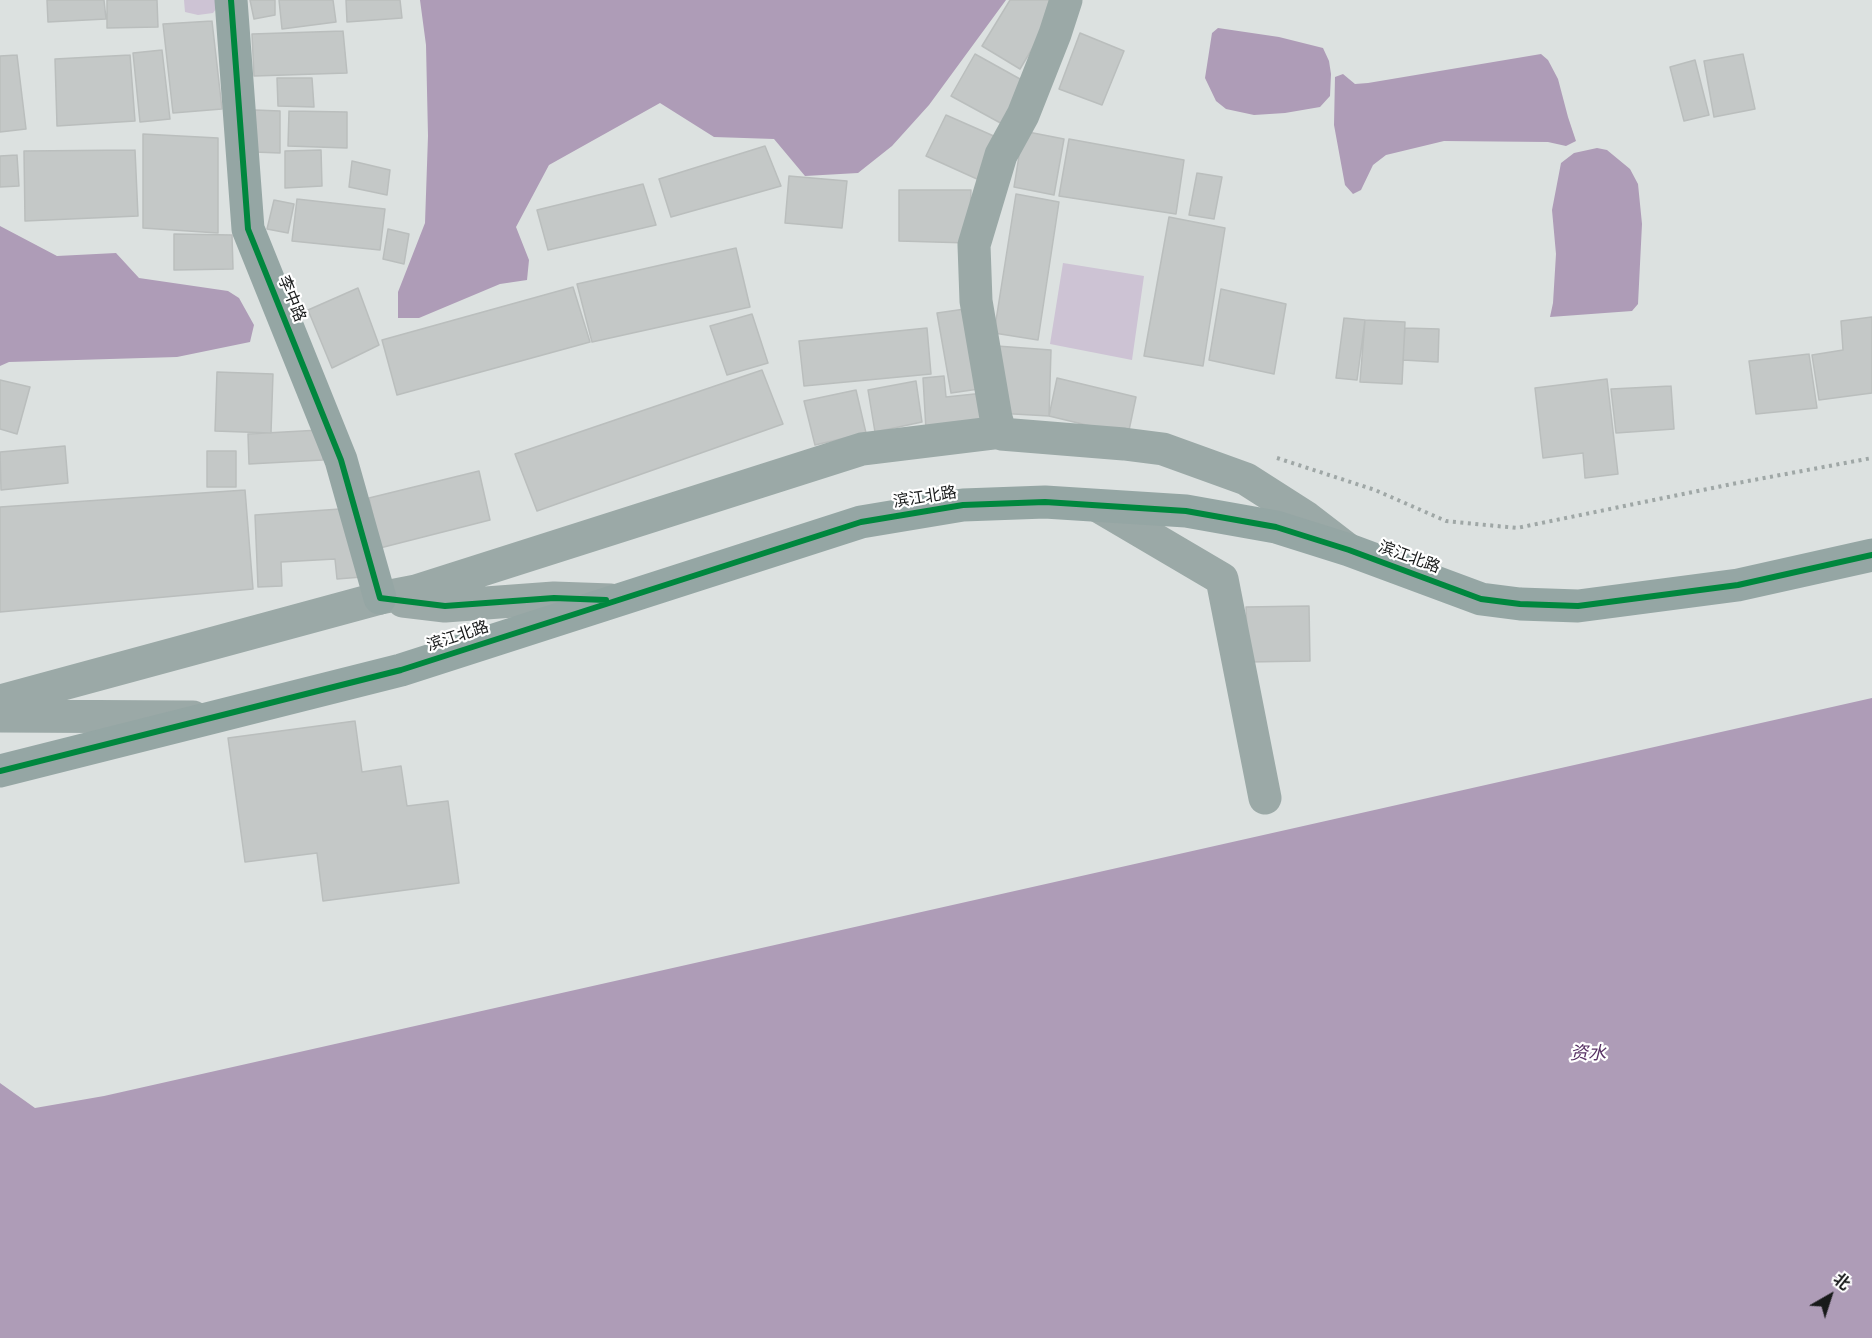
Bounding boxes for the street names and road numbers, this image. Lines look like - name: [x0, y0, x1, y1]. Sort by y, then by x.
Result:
- street label: 李中路: [273, 273, 309, 325]
- street label: 滨江北路: [892, 484, 958, 512]
- street label: 滨江北路: [1376, 538, 1442, 578]
- street label: 滨江北路: [425, 618, 491, 656]

